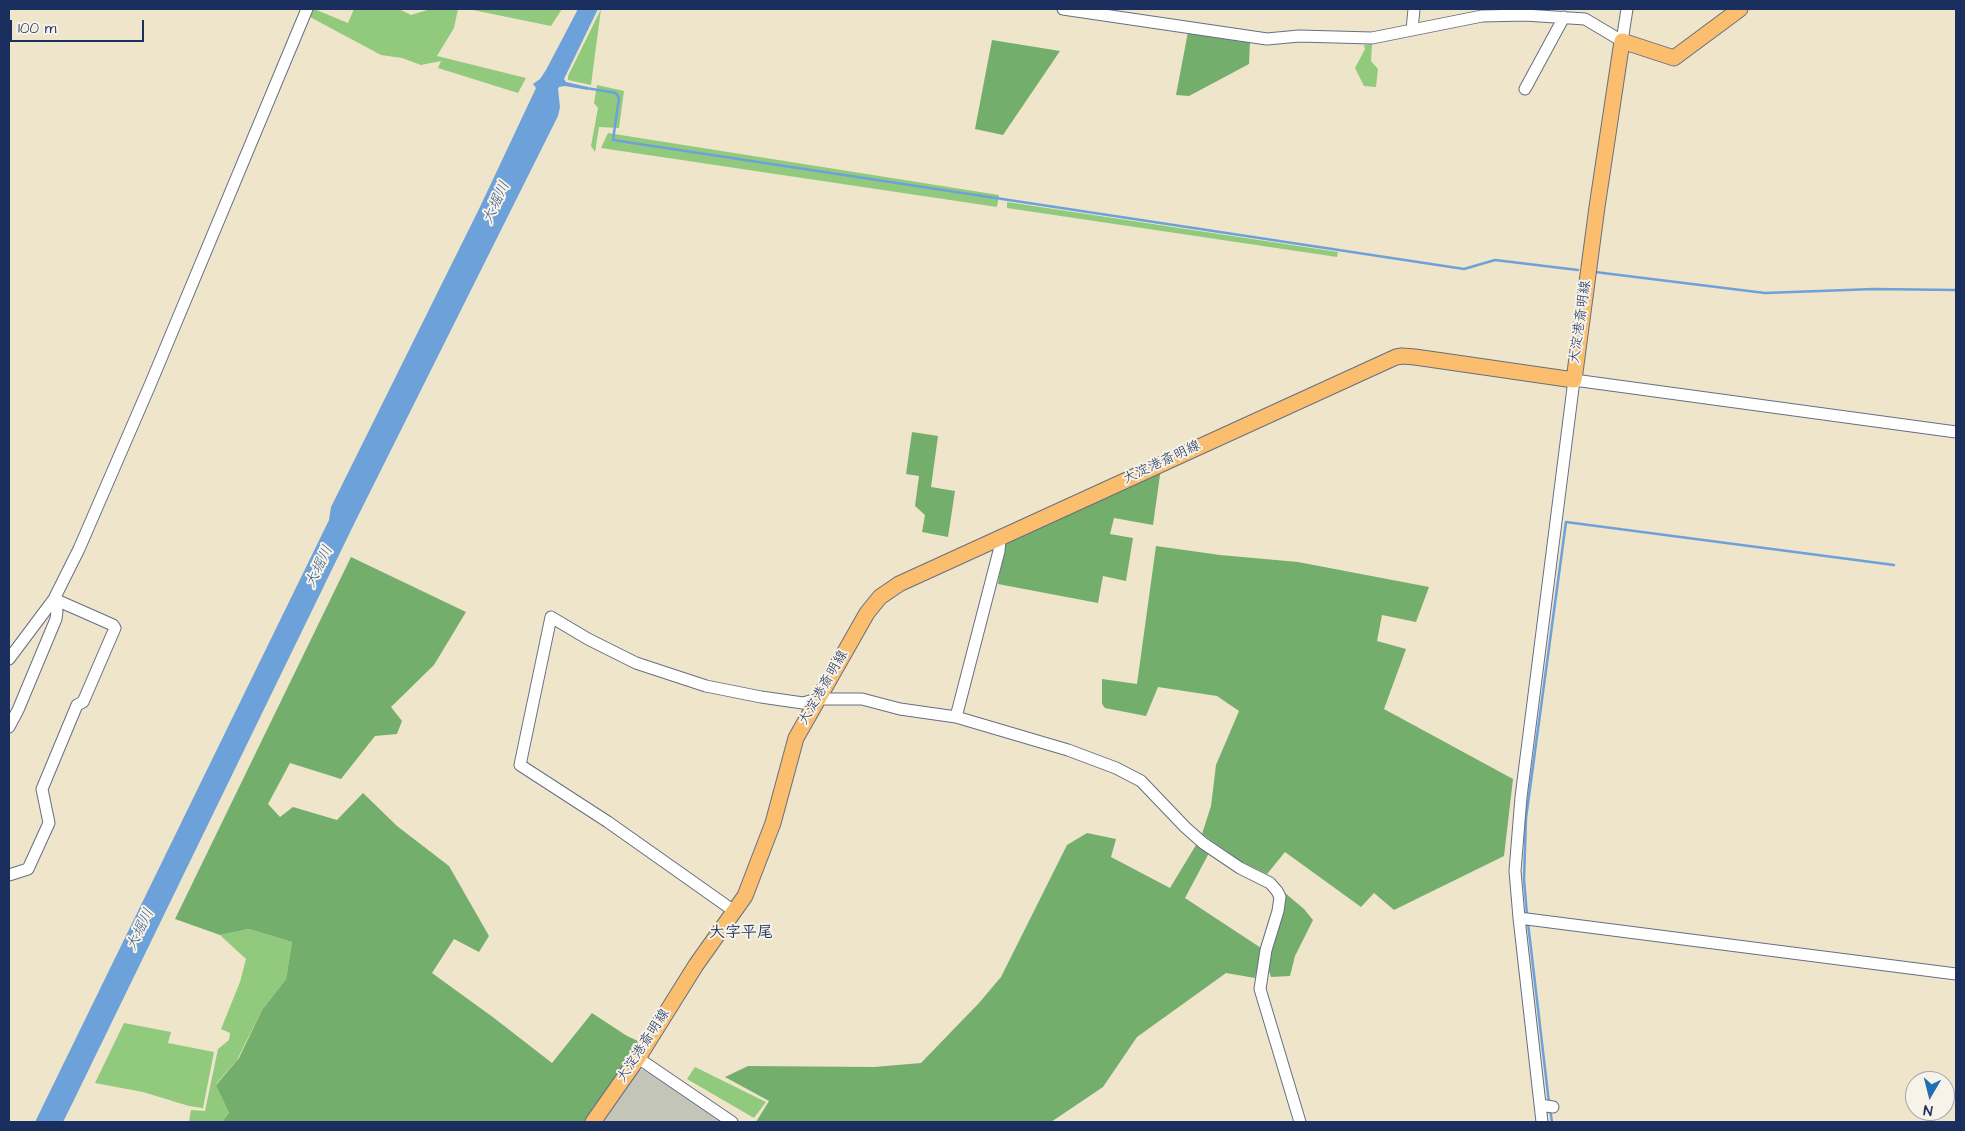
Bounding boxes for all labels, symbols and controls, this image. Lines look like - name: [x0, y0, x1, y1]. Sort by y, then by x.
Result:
- scale bar: [12, 10, 146, 42]
- text: 100 m: [18, 18, 57, 39]
- water label: 大堀川: [479, 179, 515, 227]
- street label: 大淀港斎明線: [1567, 279, 1595, 365]
- street label: 大淀港斎明線: [1120, 438, 1204, 488]
- water label: 大堀川: [302, 543, 338, 591]
- street label: 大淀港斎明線: [796, 647, 852, 729]
- water label: 大堀川: [123, 906, 159, 954]
- district label: 大字平尾: [709, 924, 773, 944]
- street label: 大淀港斎明線: [614, 1006, 674, 1086]
- north arrow: [1905, 1071, 1955, 1121]
- text: N: [1922, 1099, 1934, 1120]

